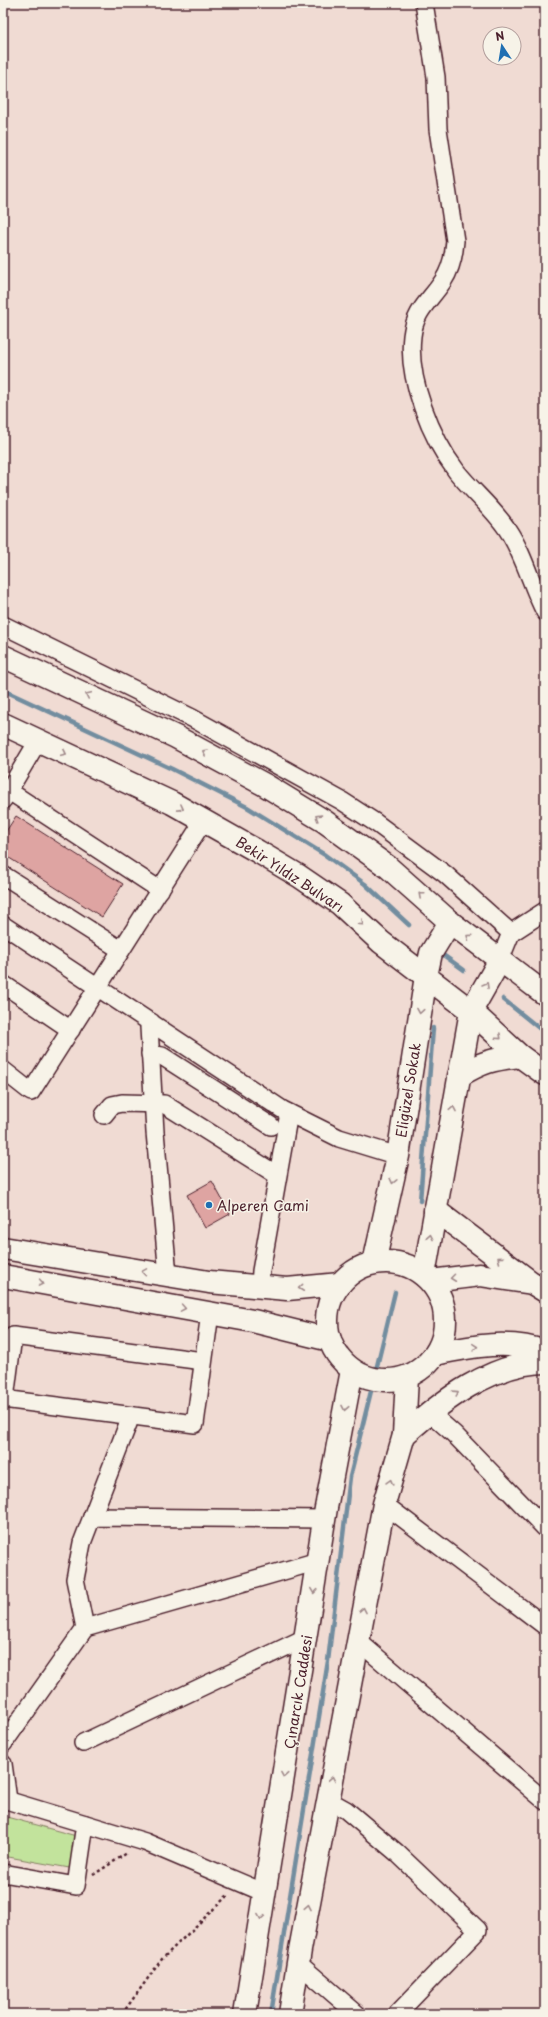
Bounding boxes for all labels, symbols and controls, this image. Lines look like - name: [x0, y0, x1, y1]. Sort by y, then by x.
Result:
- north arrow: [482, 26, 522, 66]
- text: N: [494, 26, 506, 45]
- one-way arrow: [85, 692, 92, 700]
- one-way arrow: [59, 748, 67, 756]
- one-way arrow: [202, 749, 209, 757]
- one-way arrow: [177, 803, 184, 811]
- one-way arrow: [315, 814, 322, 822]
- street label: Bekir Yıldız Bulvarı: [232, 831, 348, 917]
- one-way arrow: [418, 892, 426, 900]
- one-way arrow: [356, 918, 364, 926]
- one-way arrow: [467, 934, 474, 941]
- one-way arrow: [482, 982, 489, 989]
- one-way arrow: [416, 1008, 425, 1014]
- one-way arrow: [494, 1032, 502, 1039]
- street label: Eligüzel Sokak: [390, 1041, 426, 1139]
- one-way arrow: [448, 1106, 456, 1112]
- one-way arrow: [389, 1177, 397, 1184]
- place label: Alperen Cami: [217, 1195, 309, 1216]
- marker: Alperen Cami: [204, 1200, 214, 1210]
- one-way arrow: [426, 1234, 434, 1240]
- one-way arrow: [498, 1257, 505, 1264]
- one-way arrow: [141, 1268, 148, 1276]
- one-way arrow: [450, 1273, 456, 1282]
- one-way arrow: [38, 1278, 45, 1287]
- one-way arrow: [298, 1283, 304, 1292]
- one-way arrow: [180, 1303, 186, 1312]
- one-way arrow: [472, 1343, 478, 1352]
- one-way arrow: [452, 1391, 459, 1398]
- one-way arrow: [341, 1405, 350, 1411]
- one-way arrow: [385, 1479, 394, 1486]
- one-way arrow: [310, 1588, 319, 1594]
- one-way arrow: [359, 1607, 367, 1613]
- street label: Çınarcık Caddesi: [279, 1633, 317, 1751]
- one-way arrow: [281, 1772, 289, 1778]
- one-way arrow: [327, 1776, 335, 1782]
- one-way arrow: [303, 1903, 311, 1910]
- one-way arrow: [257, 1914, 266, 1920]

